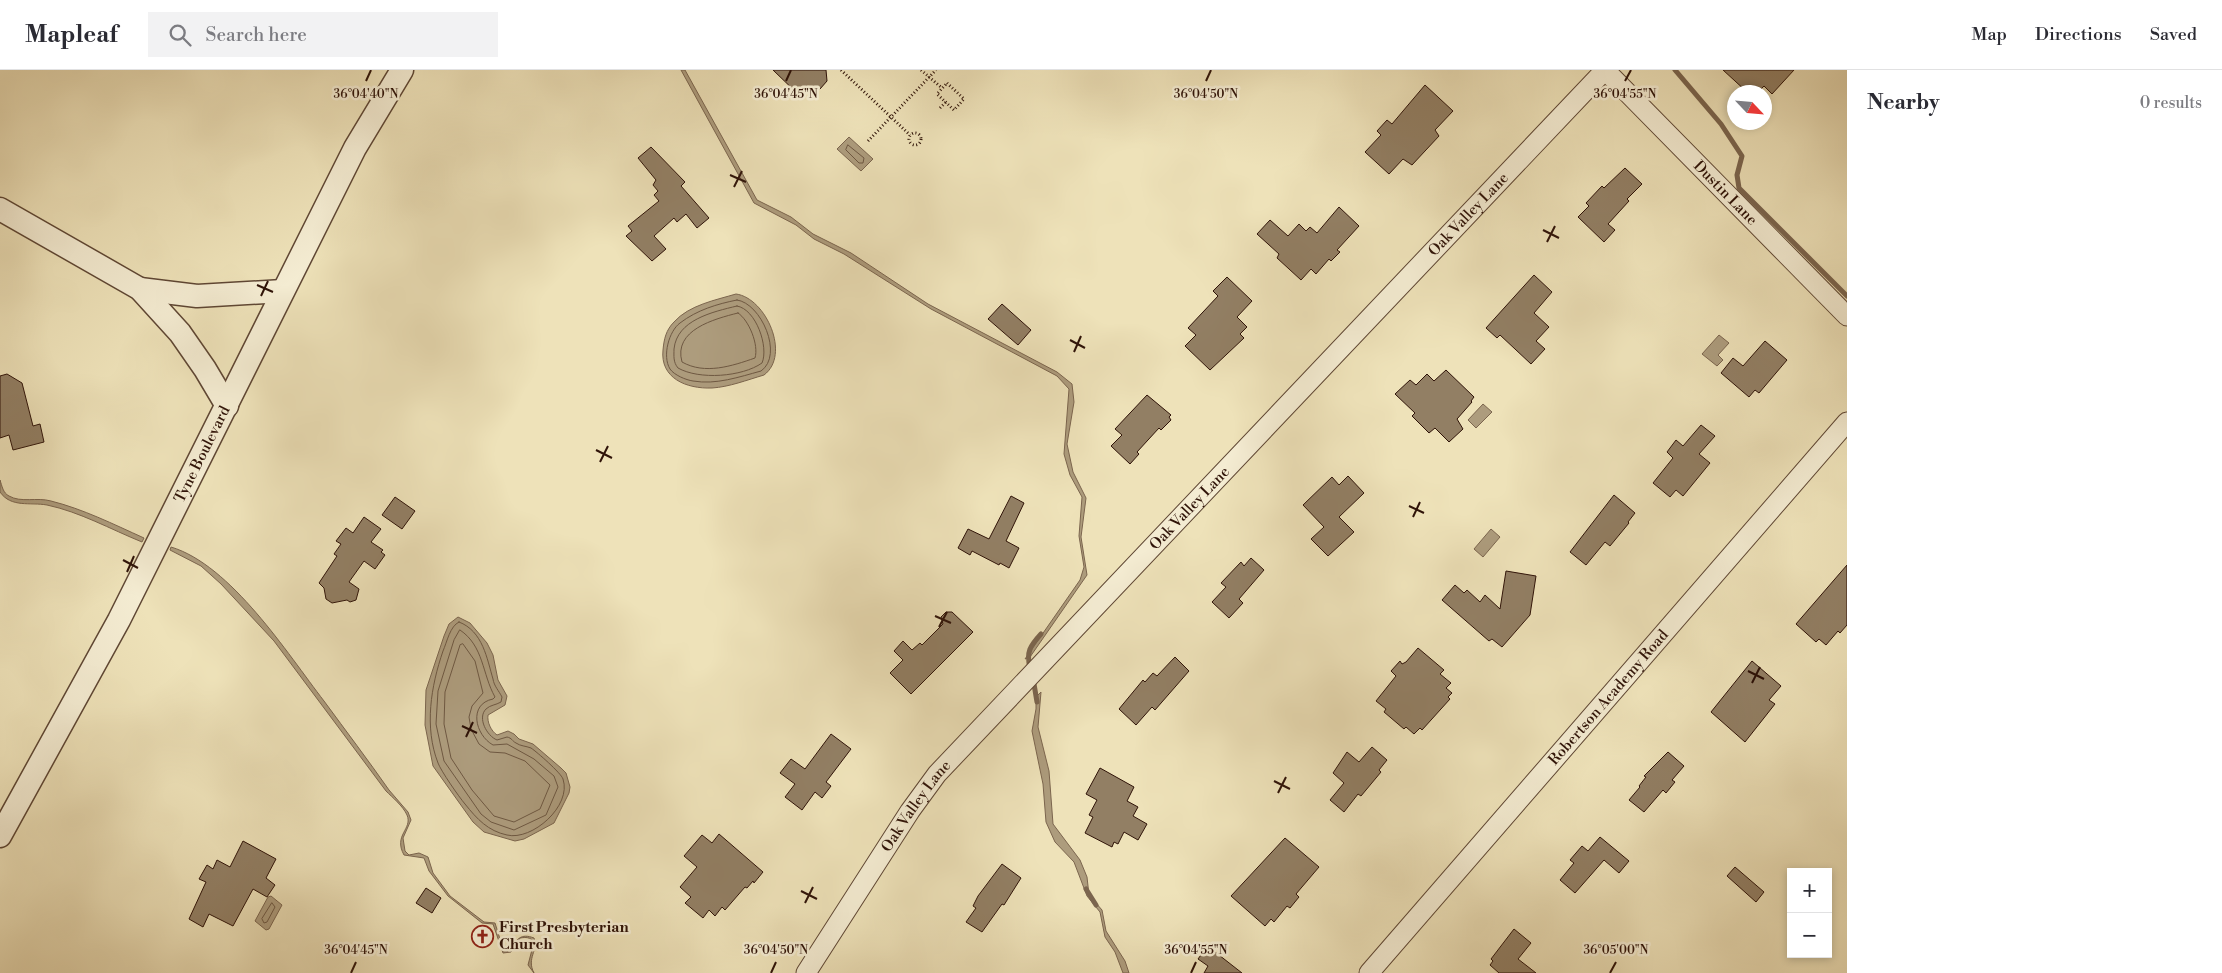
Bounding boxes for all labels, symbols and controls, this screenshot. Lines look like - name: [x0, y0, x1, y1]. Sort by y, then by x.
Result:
- search box: [148, 12, 498, 57]
- text: Mapleaf: [25, 20, 118, 50]
- icon: search: [166, 21, 194, 49]
- text: Search here: [206, 23, 307, 47]
- text: Map: [1971, 23, 2007, 46]
- text: Directions: [2035, 23, 2122, 46]
- text: Saved: [2150, 23, 2197, 46]
- north arrow: [1727, 85, 1772, 130]
- text: 36°04'40"N: [334, 87, 398, 102]
- text: 36°04'45"N: [754, 87, 818, 102]
- text: 36°04'50"N: [1174, 87, 1238, 102]
- text: 36°04'55"N: [1594, 87, 1657, 102]
- text: Nearby: [1867, 90, 1940, 116]
- text: 0 results: [2140, 93, 2202, 113]
- street label: Dustin Lane: [1689, 157, 1761, 229]
- street label: Oak Valley Lane: [1424, 169, 1513, 260]
- street label: Tyne Boulevard: [170, 403, 235, 506]
- street label: Oak Valley Lane: [1146, 463, 1234, 554]
- street label: Robertson Academy Road: [1545, 626, 1673, 769]
- street label: Oak Valley Lane: [877, 756, 955, 856]
- map controls: [1787, 868, 1832, 958]
- button: +: [1787, 868, 1832, 913]
- button: −: [1787, 913, 1832, 958]
- place label: First Presbyterian Church: [499, 918, 629, 954]
- church icon: First Presbyterian Church: [471, 924, 495, 948]
- text: 36°04'45"N: [324, 943, 388, 958]
- text: 36°04'50"N: [744, 943, 808, 958]
- text: 36°04'55"N: [1165, 943, 1228, 958]
- text: 36°05'00"N: [1583, 943, 1649, 958]

